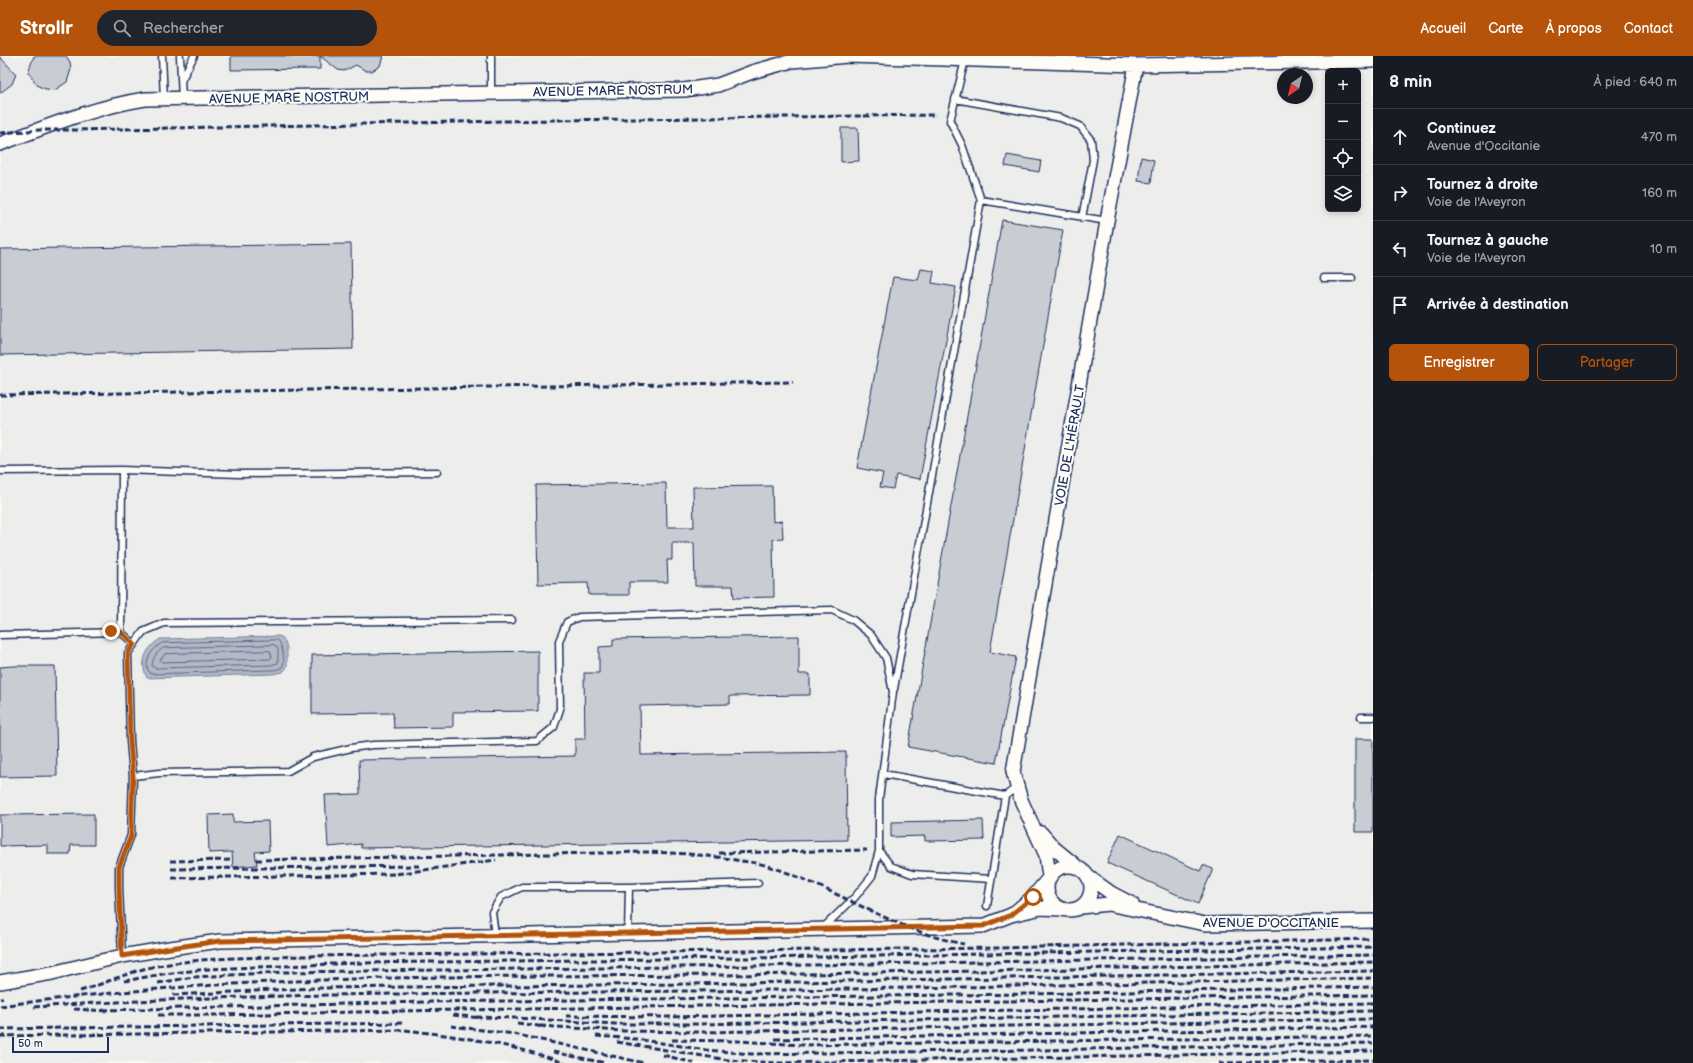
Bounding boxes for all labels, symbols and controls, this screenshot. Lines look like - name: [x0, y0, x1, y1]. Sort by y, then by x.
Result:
- search box: [97, 10, 377, 46]
- text: Strollr: [20, 17, 73, 40]
- icon: search: [111, 17, 133, 39]
- text: Rechercher: [143, 19, 223, 38]
- text: Accueil: [1420, 20, 1466, 37]
- text: Carte: [1488, 20, 1523, 37]
- text: À propos: [1545, 20, 1602, 37]
- text: Contact: [1624, 20, 1673, 37]
- north arrow: [1277, 68, 1313, 104]
- map controls: [1325, 68, 1361, 212]
- button: +: [1325, 68, 1361, 104]
- text: 8 min: [1389, 72, 1432, 92]
- text: À pied · 640 m: [1594, 74, 1677, 90]
- street label: AVENUE MARE NOSTRUM: [533, 82, 693, 100]
- street label: AVENUE MARE NOSTRUM: [209, 89, 369, 107]
- button: −: [1325, 104, 1361, 140]
- text: Continuez: [1427, 119, 1496, 138]
- icon: ahead: [1389, 126, 1411, 148]
- text: 470 m: [1641, 129, 1677, 145]
- text: Avenue d'Occitanie: [1427, 138, 1540, 154]
- button: locate: [1325, 140, 1361, 176]
- text: Tournez à droite: [1427, 175, 1538, 194]
- button: layers: [1325, 176, 1361, 212]
- icon: right: [1389, 182, 1411, 204]
- text: 160 m: [1642, 185, 1677, 201]
- text: Voie de l'Aveyron: [1427, 194, 1526, 210]
- text: Tournez à gauche: [1427, 231, 1548, 250]
- icon: left: [1389, 238, 1411, 260]
- text: 10 m: [1650, 241, 1677, 257]
- text: Voie de l'Aveyron: [1427, 250, 1526, 266]
- icon: arrive: [1389, 294, 1411, 316]
- text: Arrivée à destination: [1427, 295, 1569, 314]
- button: Enregistrer: [1389, 344, 1529, 381]
- button: Partager: [1537, 344, 1677, 381]
- street label: VOIE DE L'HÉRAULT: [1051, 383, 1089, 507]
- route end: [102, 622, 120, 640]
- route start: [1024, 888, 1042, 906]
- street label: AVENUE D'OCCITANIE: [1203, 915, 1340, 931]
- scale bar: [12, 1035, 109, 1054]
- text: 50 m: [18, 1037, 43, 1050]

